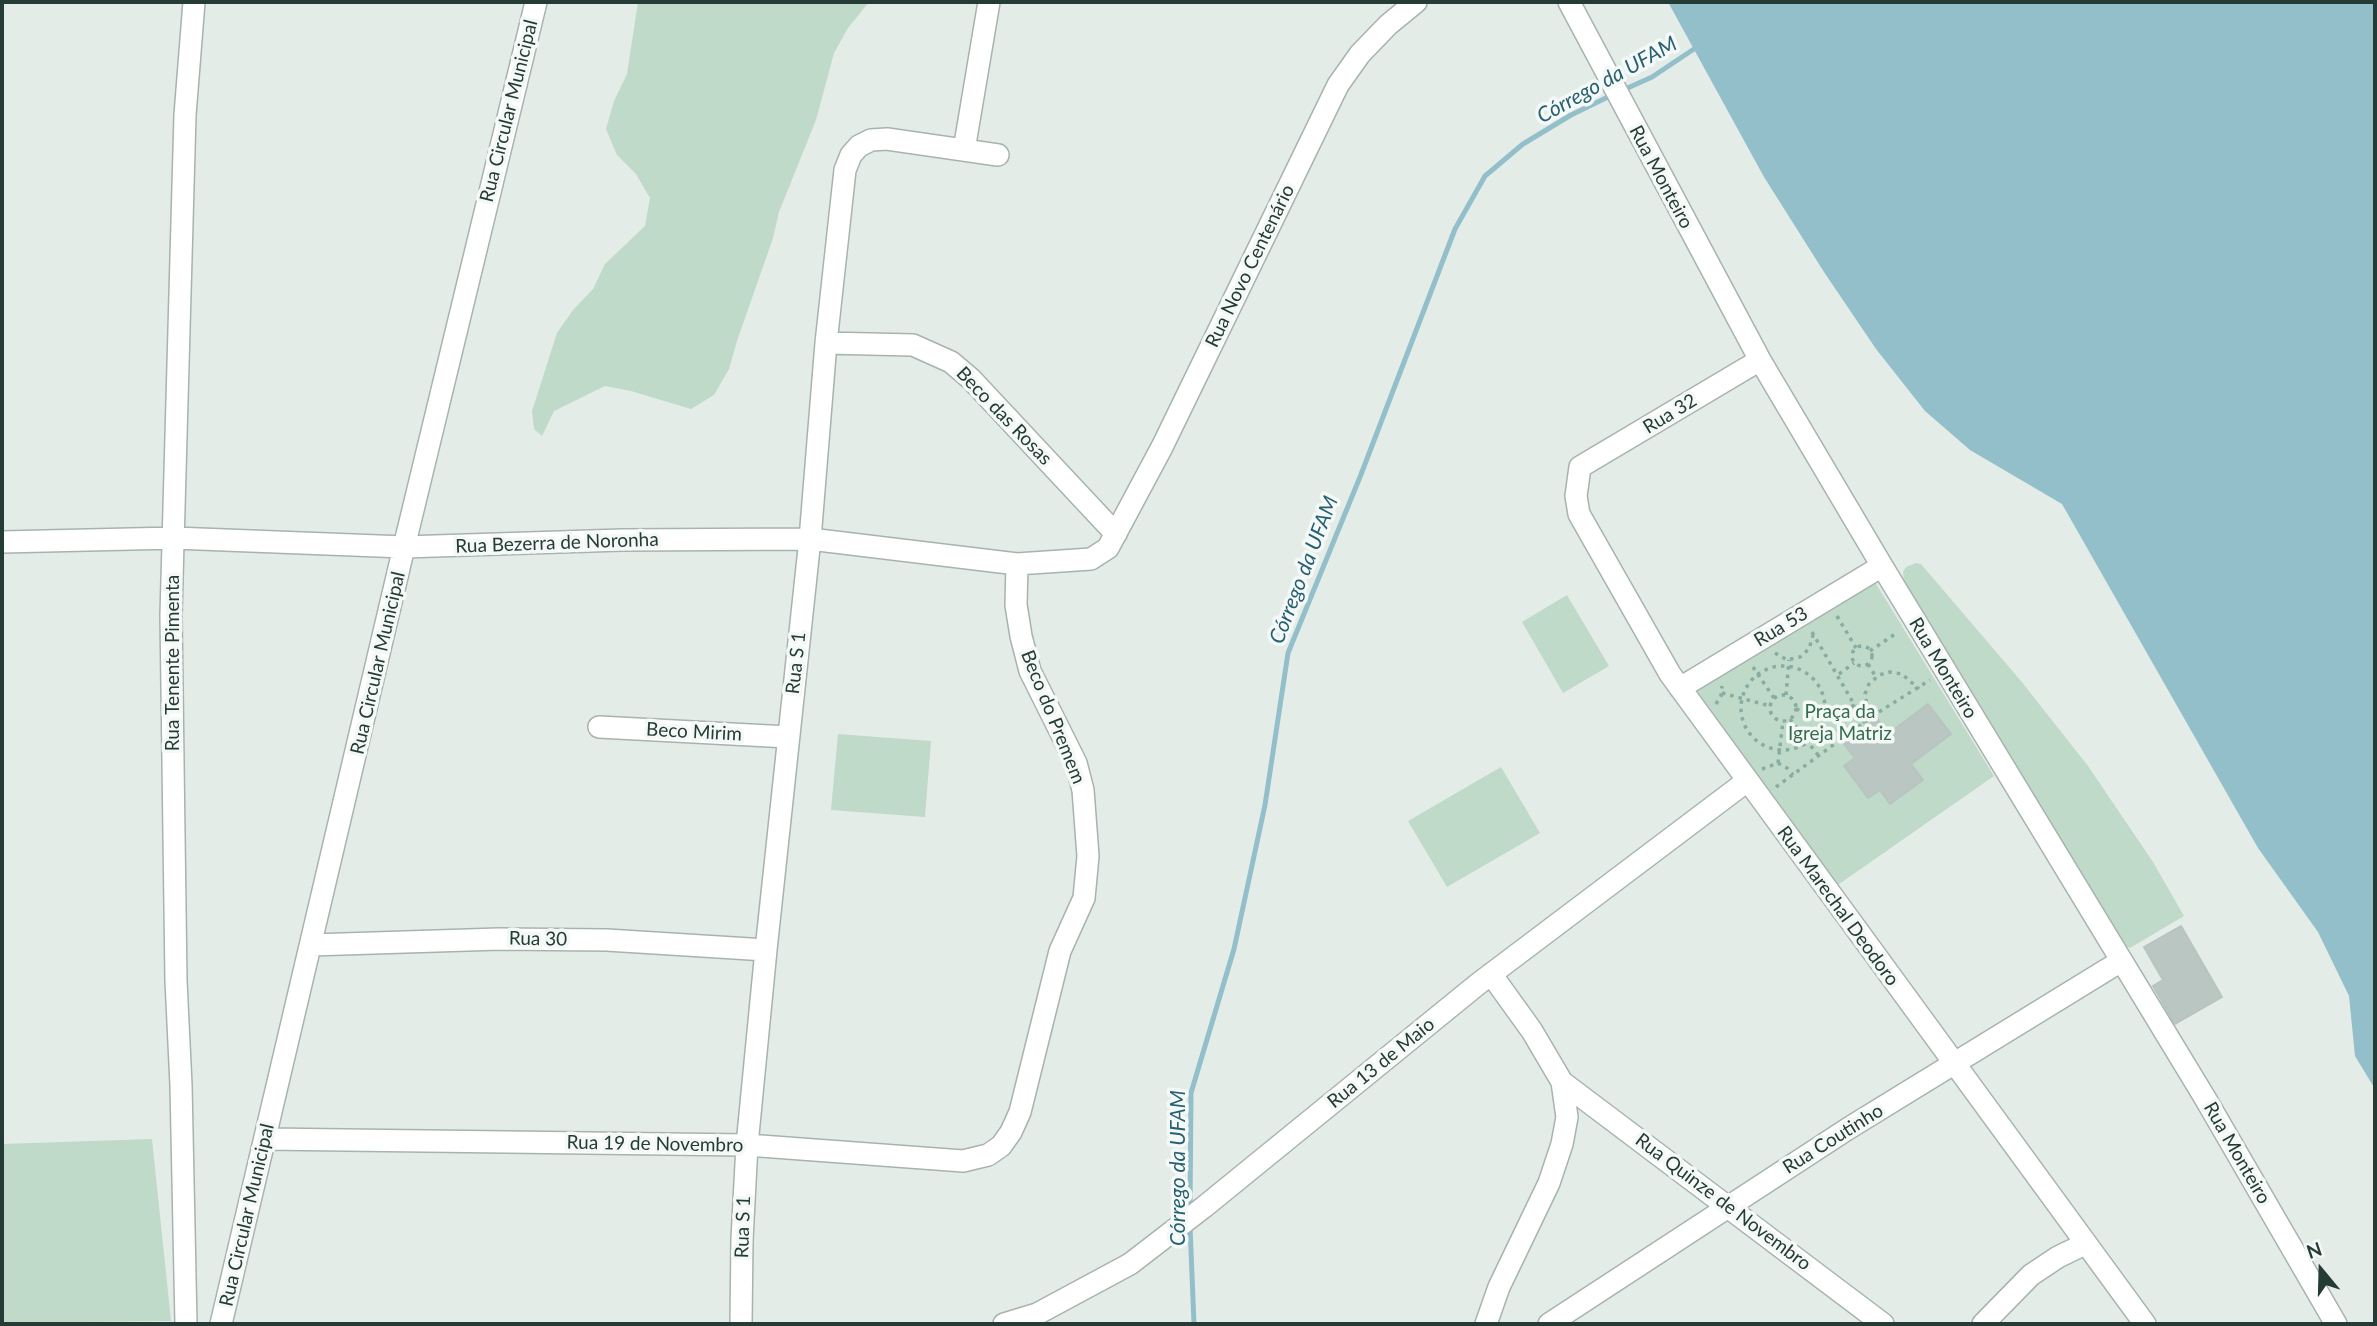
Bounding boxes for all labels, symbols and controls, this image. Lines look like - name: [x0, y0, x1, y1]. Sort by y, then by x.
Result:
- street label: Rua Circular Municipal: [475, 18, 543, 204]
- water label: Córrego da UFAM: [1533, 31, 1681, 129]
- street label: Rua Monteiro: [1624, 121, 1698, 233]
- street label: Rua Novo Centenário: [1201, 181, 1299, 351]
- street label: Beco das Rosas: [951, 362, 1057, 470]
- street label: Rua 32: [1639, 389, 1701, 439]
- water label: Córrego da UFAM: [1264, 493, 1344, 647]
- street label: Rua Bezerra de Noronha: [455, 528, 659, 558]
- street label: Rua Circular Municipal: [346, 569, 410, 757]
- street label: Rua Tenente Pimenta: [162, 575, 184, 751]
- street label: Rua 53: [1750, 602, 1812, 652]
- street label: Rua Monteiro: [1904, 613, 1982, 723]
- street label: Rua S 1: [781, 631, 811, 695]
- street label: Beco do Premem: [1016, 647, 1090, 787]
- park label: Praça da Igreja Matriz: [1788, 701, 1892, 745]
- street label: Beco Mirim: [646, 718, 742, 746]
- street label: Rua Marechal Deodoro: [1772, 822, 1904, 990]
- street label: Rua 30: [509, 927, 567, 951]
- street label: Rua 13 de Maio: [1323, 1013, 1439, 1113]
- water label: Córrego da UFAM: [1165, 1090, 1191, 1246]
- street label: Rua Monteiro: [2199, 1098, 2275, 1208]
- street label: Rua Coutinho: [1779, 1099, 1887, 1179]
- street label: Rua Circular Municipal: [215, 1121, 279, 1309]
- street label: Rua Quinze de Novembro: [1631, 1129, 1815, 1275]
- street label: Rua 19 de Novembro: [566, 1131, 744, 1157]
- street label: Rua S 1: [731, 1195, 755, 1259]
- north arrow: [2286, 1235, 2356, 1305]
- text: N: [2303, 1236, 2325, 1263]

